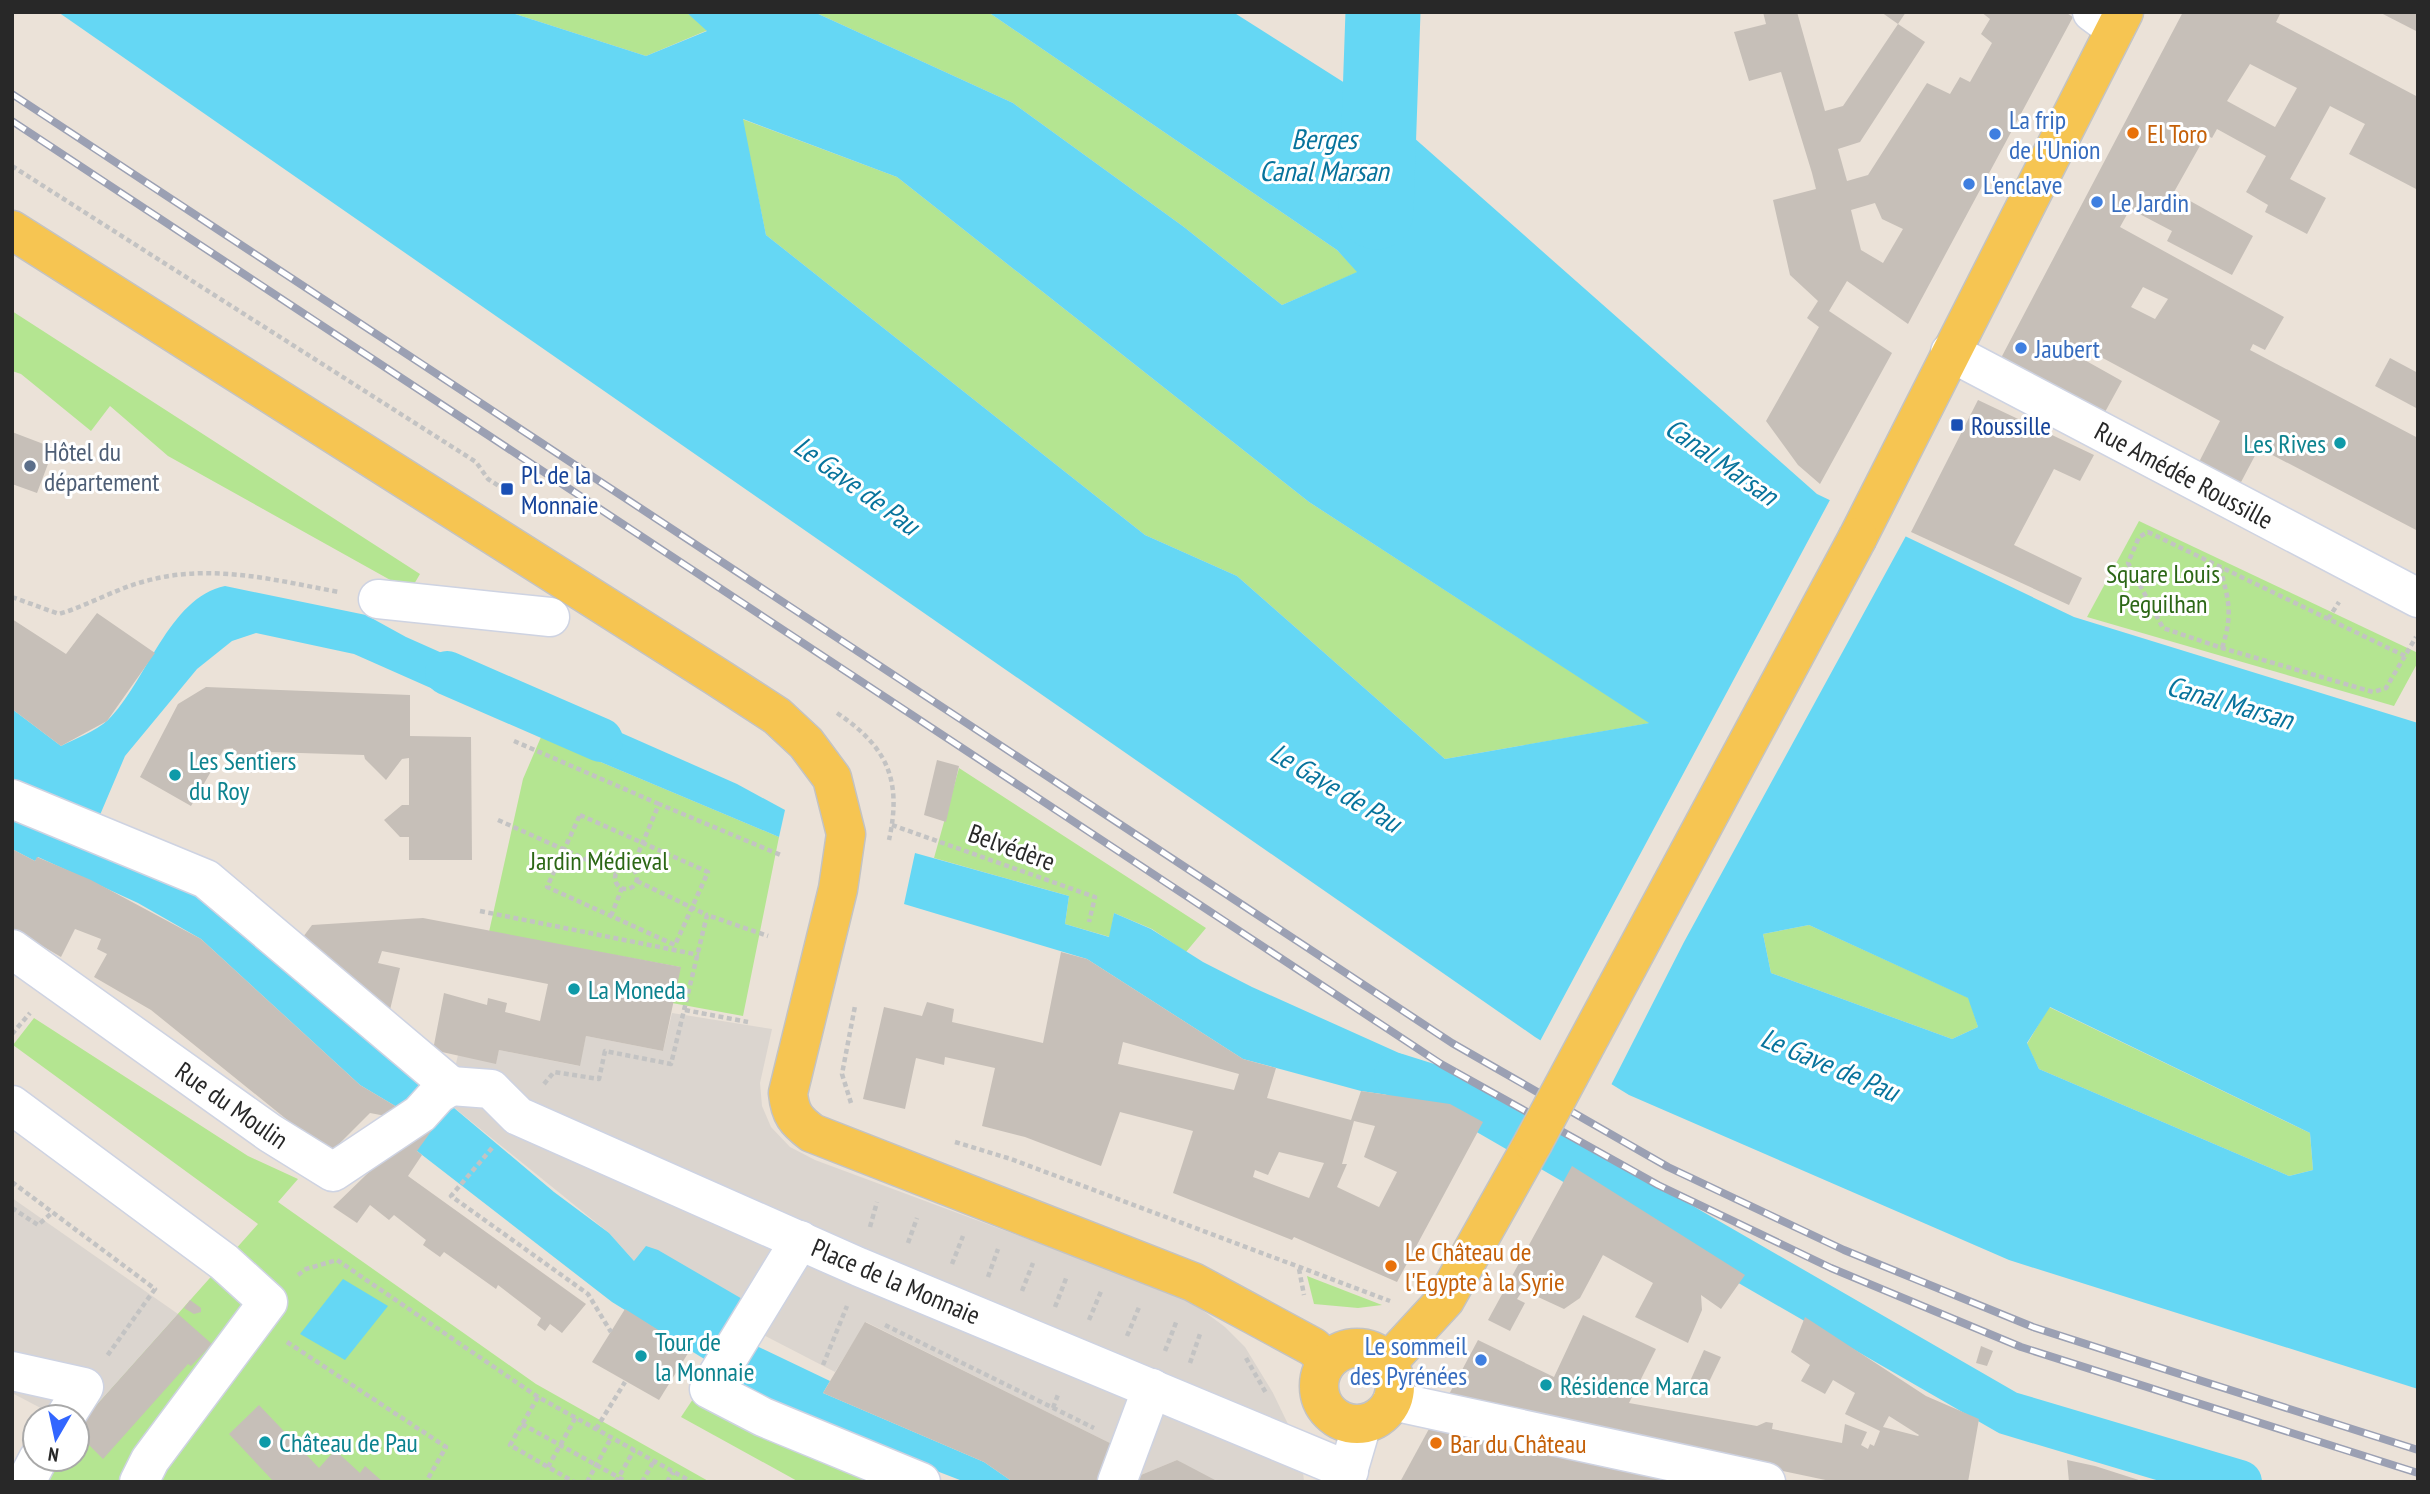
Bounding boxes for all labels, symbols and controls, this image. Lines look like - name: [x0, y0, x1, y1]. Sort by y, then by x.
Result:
- place label: La frip de l'Union: [2009, 103, 2101, 166]
- place label: El Toro: [2147, 117, 2208, 150]
- water label: Berges Canal Marsan: [1259, 120, 1390, 189]
- marker: El Toro: [2125, 125, 2141, 141]
- marker: La frip de l'Union: [1987, 126, 2003, 142]
- place label: L'enclave: [1983, 168, 2062, 201]
- marker: L'enclave: [1961, 176, 1977, 192]
- place label: Le Jardin: [2111, 186, 2189, 219]
- marker: Le Jardin: [2089, 194, 2105, 210]
- place label: Jaubert: [2034, 332, 2100, 365]
- marker: Jaubert: [2013, 340, 2029, 356]
- water label: Canal Marsan: [1658, 409, 1787, 514]
- place label: Roussille: [1971, 409, 2051, 442]
- street label: Rue Amédée Roussille: [2089, 414, 2279, 536]
- marker: Roussille: [1949, 417, 1965, 433]
- water label: Le Gave de Pau: [787, 427, 928, 544]
- place label: Les Rives: [2244, 427, 2326, 460]
- place label: Hôtel du département: [44, 435, 159, 498]
- marker: Les Rives: [2332, 435, 2348, 451]
- marker: Hôtel du département: [22, 458, 38, 474]
- place label: Pl. de la Monnaie: [521, 458, 598, 521]
- marker: Pl. de la Monnaie: [499, 481, 515, 497]
- park label: Square Louis Peguilhan: [2106, 557, 2220, 620]
- water label: Canal Marsan: [2163, 666, 2299, 738]
- water label: Le Gave de Pau: [1264, 734, 1410, 841]
- place label: Les Sentiers du Roy: [189, 744, 296, 807]
- marker: Les Sentiers du Roy: [167, 767, 183, 783]
- street label: Belvédère: [964, 816, 1060, 878]
- park label: Jardin Médieval: [529, 844, 668, 877]
- place label: La Moneda: [588, 973, 686, 1006]
- marker: La Moneda: [566, 981, 582, 997]
- water label: Le Gave de Pau: [1756, 1018, 1906, 1110]
- street label: Rue du Moulin: [169, 1054, 295, 1156]
- street label: Place de la Monnaie: [807, 1231, 985, 1331]
- place label: Le Château de l'Egypte à la Syrie: [1405, 1235, 1565, 1298]
- marker: Le Château de l'Egypte à la Syrie: [1383, 1258, 1399, 1274]
- place label: Tour de la Monnaie: [655, 1325, 754, 1388]
- place label: Le sommeil des Pyrénées: [1350, 1329, 1467, 1392]
- marker: Tour de la Monnaie: [633, 1348, 649, 1364]
- marker: Le sommeil des Pyrénées: [1473, 1352, 1489, 1368]
- place label: Résidence Marca: [1560, 1369, 1709, 1402]
- marker: Résidence Marca: [1538, 1377, 1554, 1393]
- north arrow: [21, 1403, 91, 1473]
- place label: Château de Pau: [279, 1426, 418, 1459]
- place label: Bar du Château: [1450, 1427, 1586, 1460]
- marker: Château de Pau: [257, 1434, 273, 1450]
- marker: Bar du Château: [1428, 1435, 1444, 1451]
- text: N: [46, 1442, 60, 1467]

